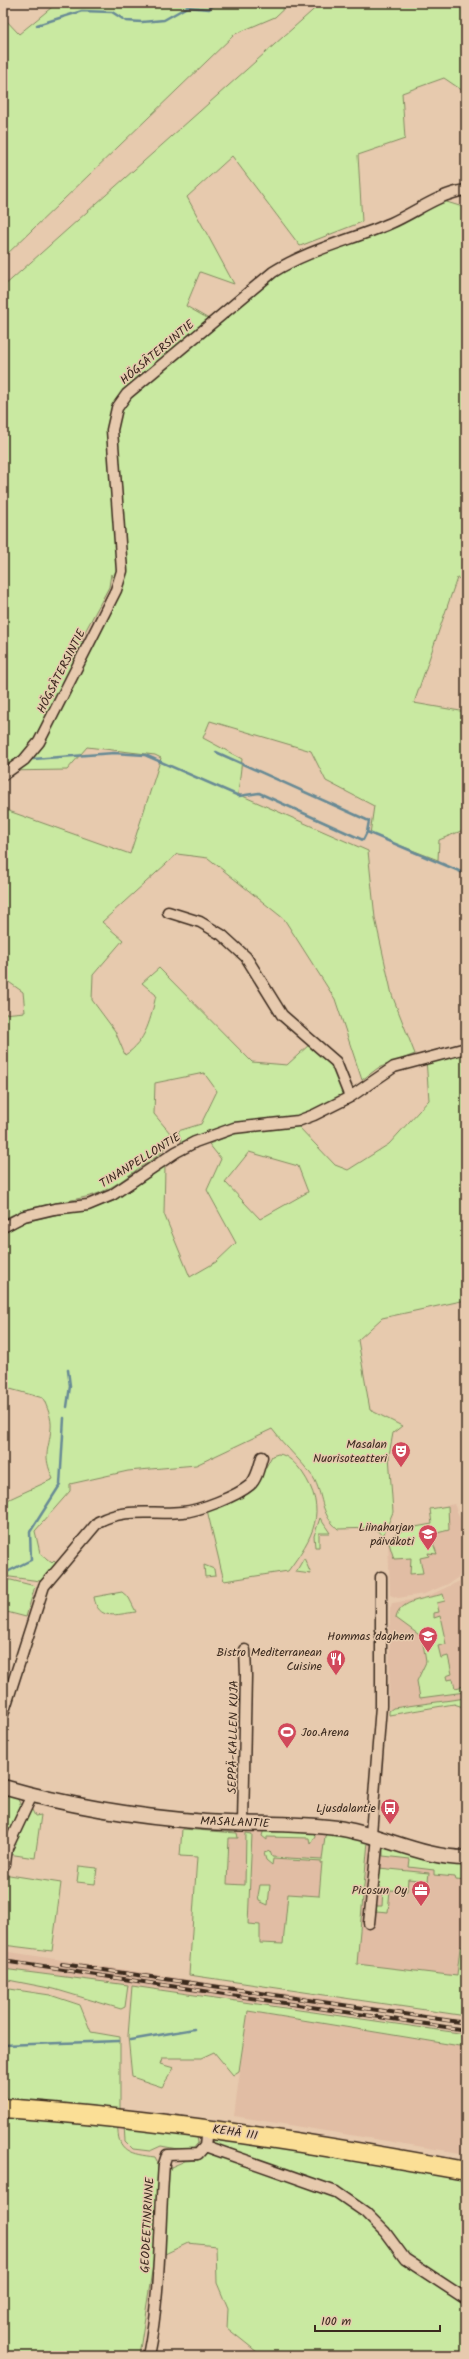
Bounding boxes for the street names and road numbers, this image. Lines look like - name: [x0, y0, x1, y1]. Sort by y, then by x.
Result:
- street label: HÖGSÄTERSINTIE: [116, 315, 199, 389]
- street label: HÖGSÄTERSINTIE: [32, 625, 91, 717]
- street label: TINANPELLONTIE: [96, 1127, 186, 1193]
- street label: SEPPÄ-KALLEN KUJA: [223, 1680, 244, 1794]
- street label: MASALANTIE: [200, 1812, 271, 1833]
- street label: KEHÄ III: [211, 2120, 259, 2145]
- street label: GEODEETINRINNE: [136, 2176, 160, 2273]

